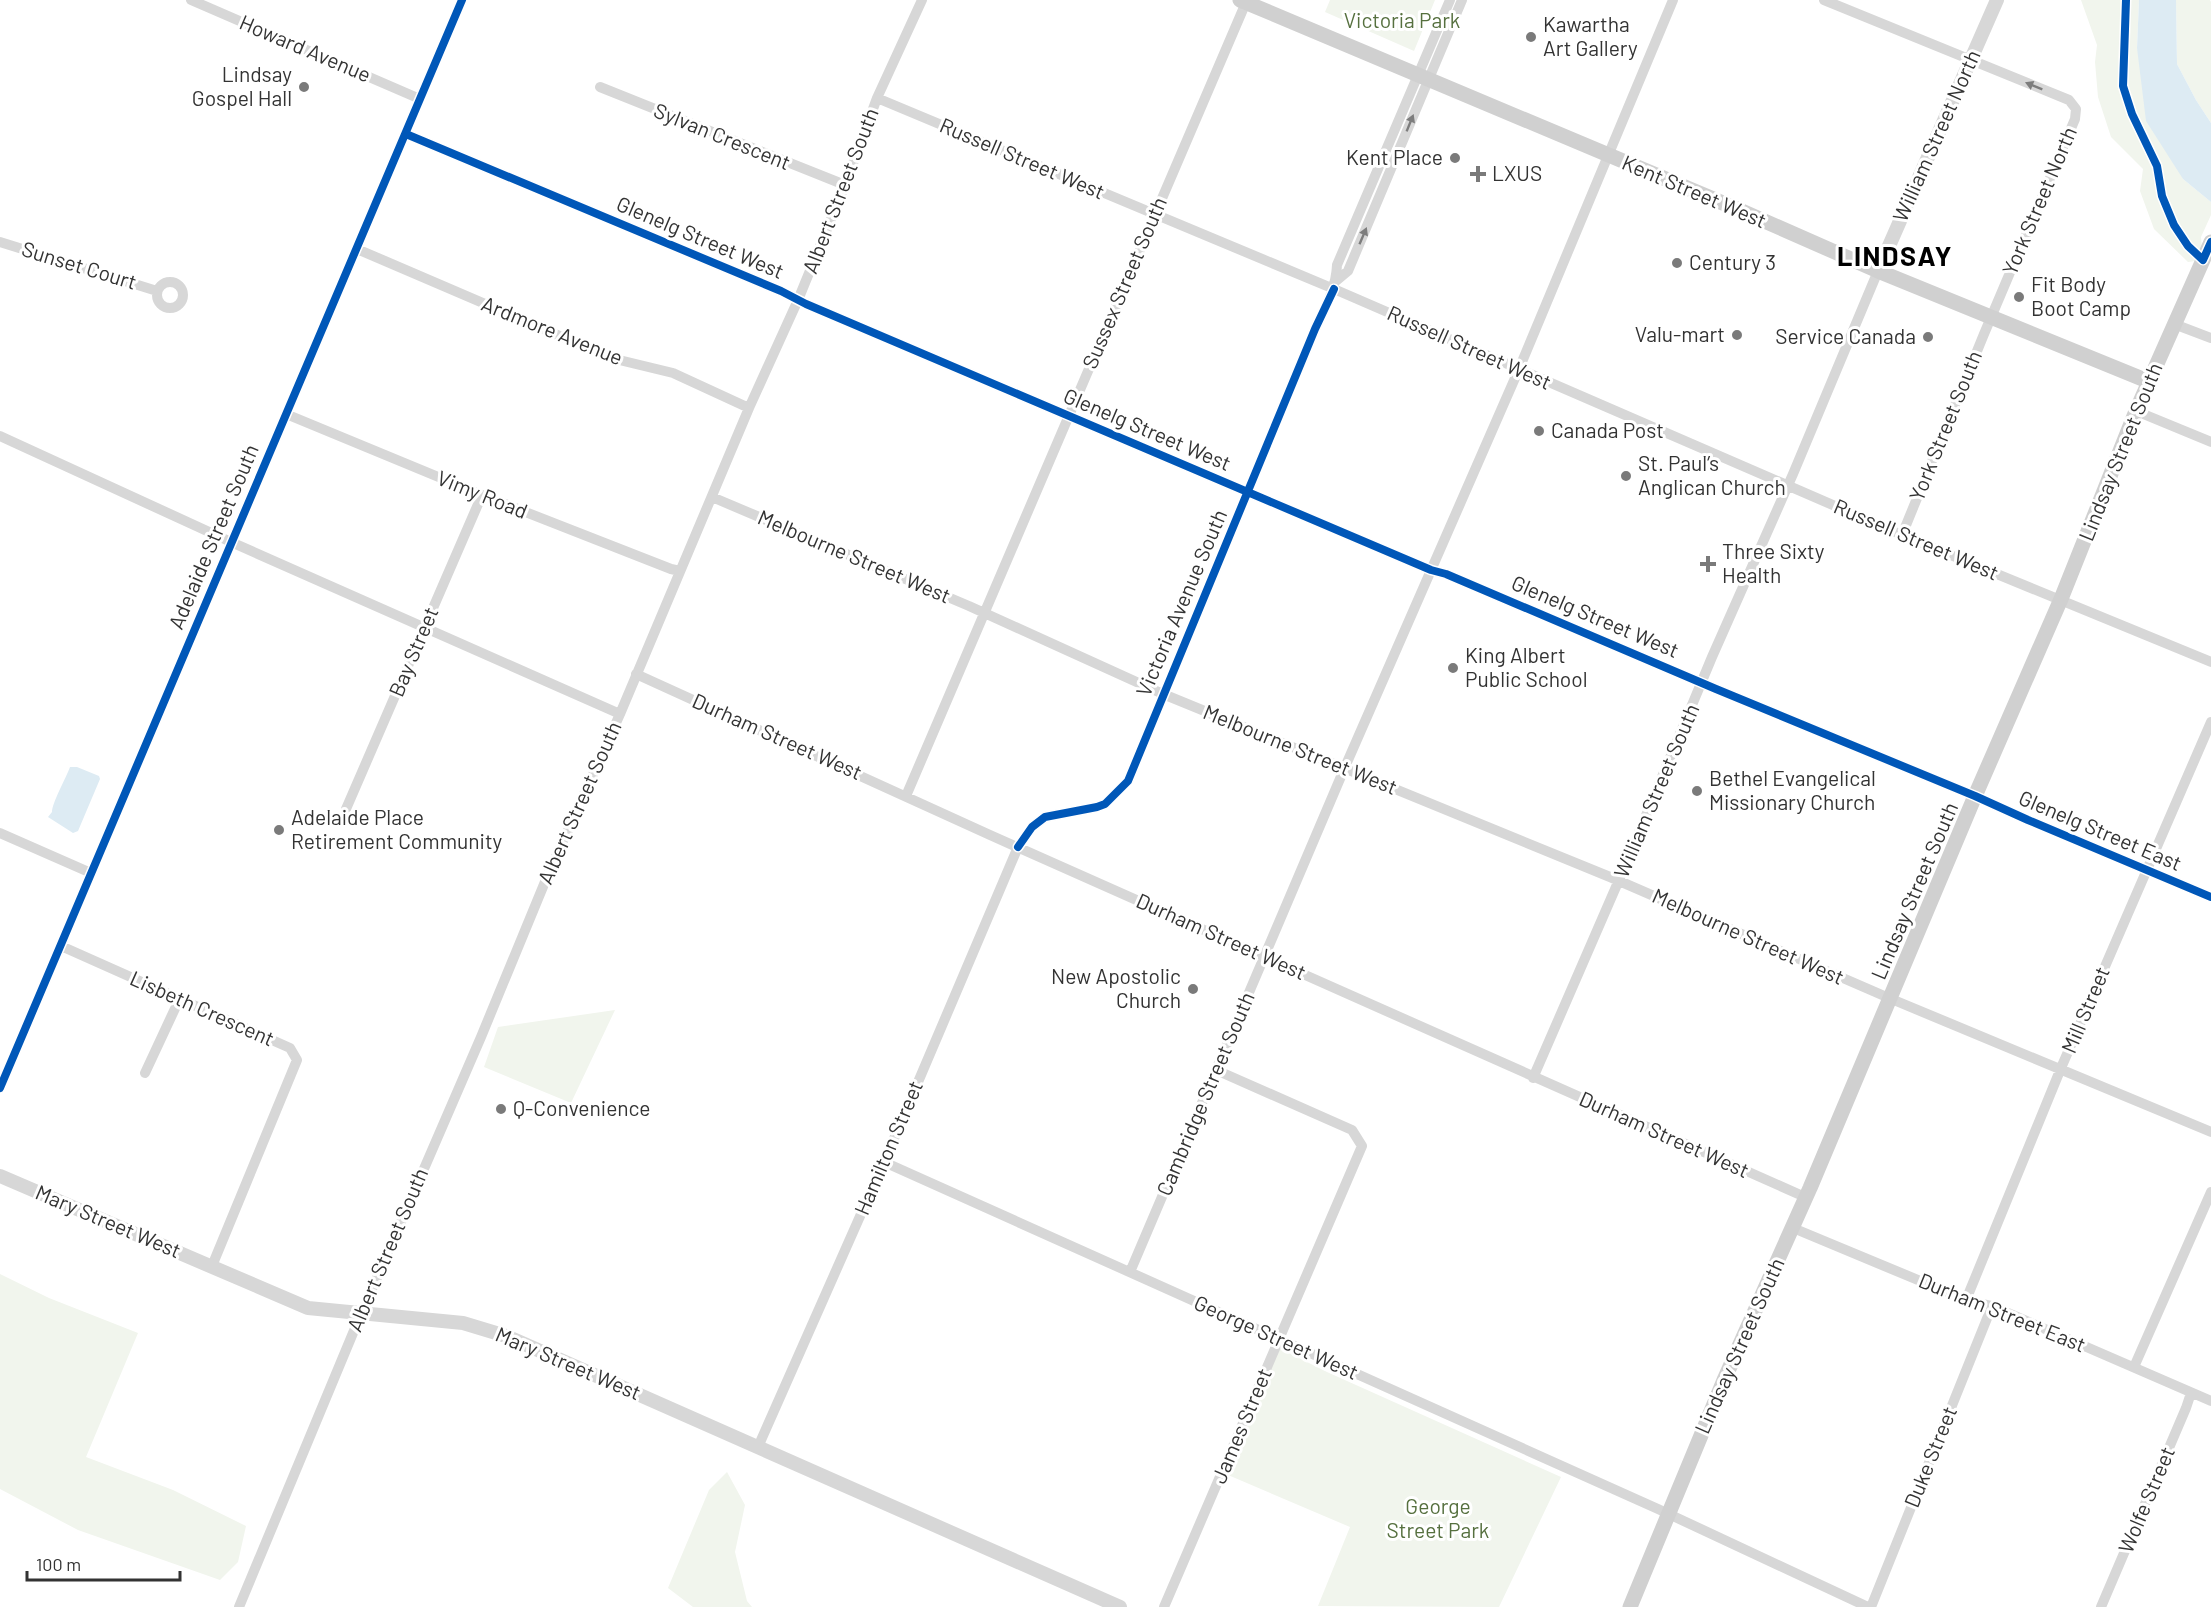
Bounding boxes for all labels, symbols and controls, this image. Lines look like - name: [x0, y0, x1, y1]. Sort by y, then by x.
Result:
- park label: Victoria Park: [1344, 7, 1460, 32]
- street label: Howard Avenue: [236, 9, 375, 87]
- place label: Kawartha Art Gallery: [1543, 11, 1638, 60]
- marker: Kawartha Art Gallery: [1524, 30, 1538, 44]
- street label: William Street North: [1887, 46, 1985, 225]
- place label: Lindsay Gospel Hall: [192, 61, 292, 110]
- marker: Lindsay Gospel Hall: [297, 80, 311, 94]
- one-way arrow: [2025, 81, 2043, 90]
- street label: Sylvan Crescent: [651, 97, 795, 174]
- street label: Albert Street South: [797, 104, 883, 277]
- street label: Russell Street West: [936, 112, 1109, 204]
- one-way arrow: [1406, 114, 1415, 132]
- street label: York Street North: [1996, 123, 2081, 278]
- place label: Kent Place: [1346, 144, 1443, 169]
- street label: Kent Street West: [1619, 149, 1771, 232]
- marker: Kent Place: [1448, 151, 1462, 165]
- place label: LXUS: [1492, 160, 1542, 185]
- marker: LXUS: [1469, 165, 1487, 183]
- street label: Glenelg Street West: [613, 190, 788, 283]
- street label: Sussex Street South: [1076, 193, 1171, 372]
- one-way arrow: [1358, 226, 1368, 244]
- street label: Sunset Court: [19, 235, 140, 294]
- district label: LINDSAY: [1837, 239, 1953, 271]
- place label: Century 3: [1689, 249, 1776, 274]
- marker: Century 3: [1670, 256, 1684, 270]
- place label: Fit Body Boot Camp: [2031, 271, 2131, 320]
- street label: Ardmore Avenue: [478, 290, 627, 369]
- marker: Fit Body Boot Camp: [2012, 290, 2026, 304]
- street label: Russell Street West: [1384, 299, 1555, 394]
- place label: Valu-mart: [1635, 321, 1725, 346]
- place label: Service Canada: [1775, 323, 1916, 348]
- marker: Valu-mart: [1730, 328, 1744, 342]
- marker: Service Canada: [1921, 330, 1935, 344]
- street label: York Street South: [1903, 347, 1986, 504]
- street label: Lindsay Street South: [2072, 359, 2167, 544]
- street label: Glenelg Street West: [1060, 382, 1235, 475]
- place label: Canada Post: [1551, 417, 1664, 442]
- marker: Canada Post: [1532, 424, 1546, 438]
- street label: Adelaide Street South: [162, 440, 263, 633]
- place label: St. Paul’s Anglican Church: [1638, 450, 1786, 499]
- street label: Vimy Road: [434, 464, 531, 523]
- marker: St. Paul’s Anglican Church: [1619, 469, 1633, 483]
- street label: Russell Street West: [1830, 493, 2003, 585]
- street label: Melbourne Street West: [754, 504, 955, 608]
- street label: Victoria Avenue South: [1130, 505, 1231, 699]
- place label: Three Sixty Health: [1722, 538, 1825, 587]
- marker: Three Sixty Health: [1699, 555, 1717, 573]
- street label: Glenelg Street West: [1508, 569, 1683, 662]
- street label: Bay Street: [383, 603, 443, 700]
- place label: King Albert Public School: [1465, 642, 1588, 691]
- marker: King Albert Public School: [1446, 661, 1460, 675]
- street label: Durham Street West: [689, 687, 866, 784]
- street label: Melbourne Street West: [1200, 698, 1401, 799]
- street label: William Street South: [1608, 700, 1704, 881]
- street label: Albert Street South: [532, 717, 626, 888]
- place label: Bethel Evangelical Missionary Church: [1709, 765, 1876, 814]
- marker: Bethel Evangelical Missionary Church: [1690, 784, 1704, 798]
- street label: Glenelg Street East: [2016, 784, 2186, 875]
- street label: Lindsay Street South: [1865, 798, 1962, 983]
- place label: Adelaide Place Retirement Community: [291, 804, 503, 853]
- marker: Adelaide Place Retirement Community: [272, 823, 286, 837]
- street label: Melbourne Street West: [1649, 882, 1848, 989]
- street label: Durham Street West: [1133, 887, 1310, 984]
- street label: Mill Street: [2055, 962, 2114, 1056]
- place label: New Apostolic Church: [1051, 963, 1181, 1012]
- street label: Lisbeth Crescent: [127, 965, 279, 1051]
- marker: New Apostolic Church: [1186, 982, 1200, 996]
- street label: Cambridge Street South: [1150, 988, 1259, 1199]
- street label: Hamilton Street: [848, 1076, 927, 1218]
- street label: Durham Street West: [1576, 1085, 1753, 1182]
- place label: Q-Convenience: [513, 1095, 651, 1120]
- marker: Q-Convenience: [494, 1102, 508, 1116]
- street label: Albert Street South: [341, 1164, 432, 1335]
- street label: Mary Street West: [32, 1179, 185, 1263]
- street label: Lindsay Street South: [1689, 1254, 1789, 1437]
- street label: Durham Street East: [1915, 1267, 2090, 1357]
- street label: George Street West: [1191, 1289, 1363, 1384]
- street label: Mary Street West: [492, 1321, 645, 1405]
- street label: James Street: [1205, 1364, 1276, 1487]
- street label: Duke Street: [1898, 1402, 1961, 1511]
- street label: Wolfe Street: [2112, 1443, 2179, 1556]
- park label: George Street Park: [1387, 1493, 1489, 1542]
- scale bar: [27, 1544, 180, 1582]
- text: 100 m: [36, 1553, 81, 1575]

